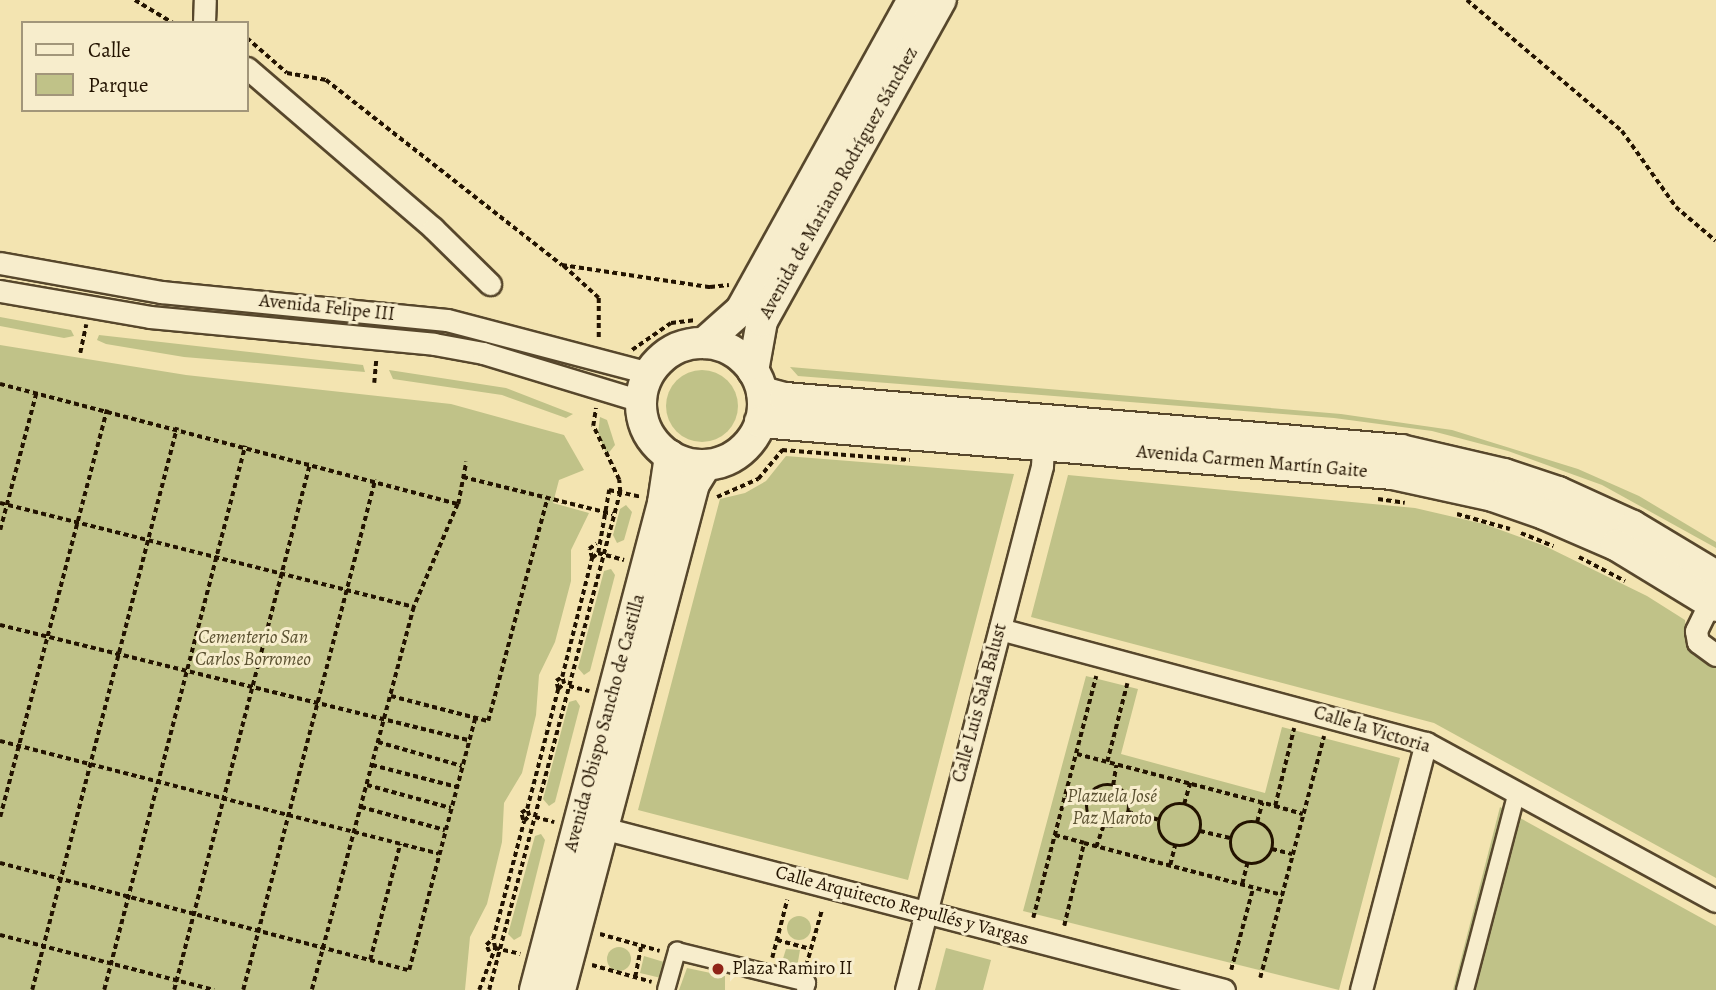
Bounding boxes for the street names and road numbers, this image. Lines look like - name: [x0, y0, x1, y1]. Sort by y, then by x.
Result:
- street label: Avenida de Mariano Rodríguez Sánchez: [755, 43, 923, 323]
- street label: Avenida Felipe III: [258, 290, 396, 326]
- street label: Avenida Carmen Martín Gaite: [1136, 441, 1368, 483]
- street label: Avenida Obispo Sancho de Castilla: [560, 592, 650, 854]
- street label: Calle Luis Sala Balust: [948, 621, 1012, 785]
- street label: Calle la Victoria: [1311, 701, 1433, 759]
- street label: Calle Arquitecto Repullés y Vargas: [773, 861, 1031, 951]

